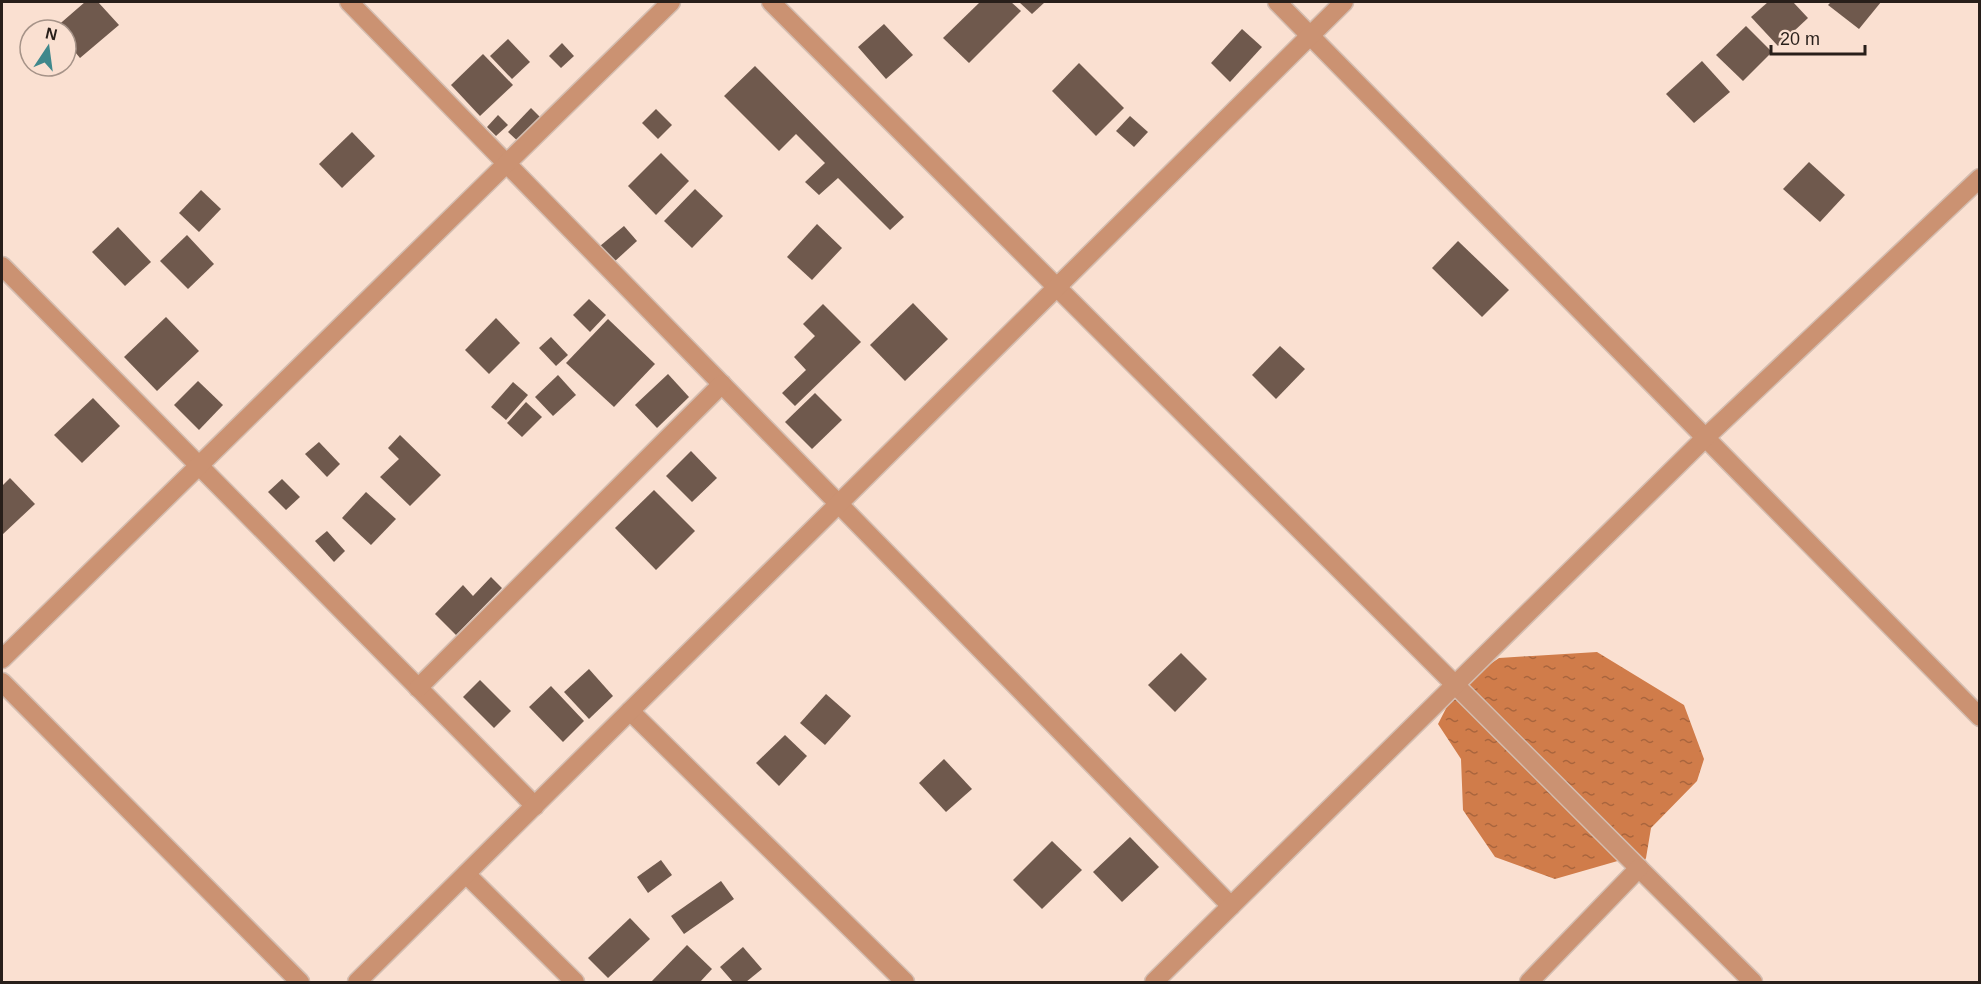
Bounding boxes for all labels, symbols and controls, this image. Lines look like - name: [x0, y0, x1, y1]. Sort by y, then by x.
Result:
- north arrow: [18, 18, 78, 78]
- scale bar: [1771, 18, 1866, 56]
- text: N: [44, 24, 59, 43]
- text: 20 m: [1780, 29, 1820, 49]

